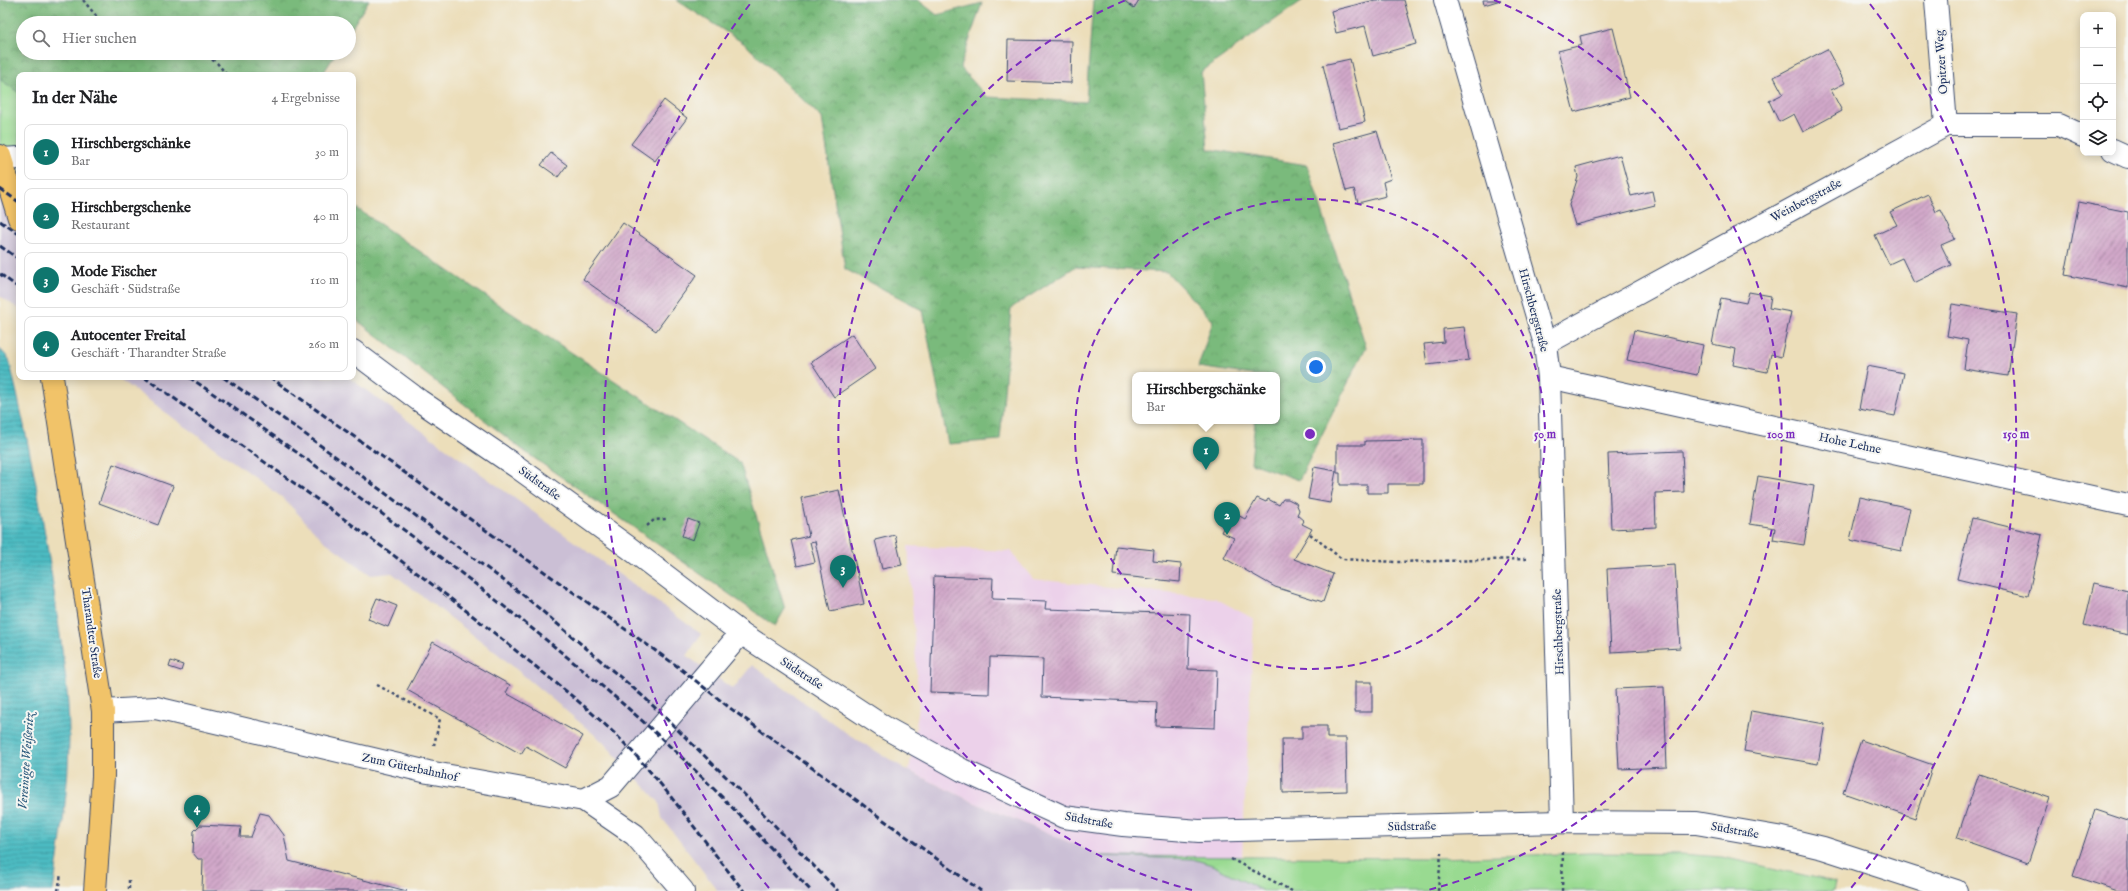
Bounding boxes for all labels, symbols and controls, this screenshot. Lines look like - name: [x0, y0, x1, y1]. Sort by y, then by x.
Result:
- map controls: [2080, 12, 2116, 156]
- button: +: [2080, 12, 2116, 48]
- search box: [16, 16, 356, 60]
- icon: search: [30, 27, 52, 49]
- text: Hier suchen: [62, 29, 137, 48]
- street label: Opitzer Weg: [1932, 29, 1952, 95]
- button: −: [2080, 48, 2116, 84]
- button: locate: [2080, 84, 2116, 120]
- text: In der Nähe: [32, 88, 117, 109]
- text: 4 Ergebnisse: [272, 90, 340, 107]
- button: layers: [2080, 120, 2116, 156]
- text: Hirschbergschänke: [71, 134, 191, 153]
- text: 1: [44, 144, 48, 161]
- text: 30 m: [315, 144, 339, 161]
- text: Bar: [71, 153, 90, 170]
- street label: Weinbergstraße: [1768, 175, 1845, 225]
- text: Hirschbergschenke: [71, 198, 191, 217]
- text: 2: [43, 208, 49, 225]
- text: 40 m: [313, 208, 339, 225]
- text: Restaurant: [71, 217, 130, 234]
- text: Mode Fischer: [71, 262, 157, 281]
- street label: Hirschbergstraße: [1515, 267, 1552, 354]
- text: 3: [44, 272, 48, 289]
- text: 110 m: [310, 272, 339, 289]
- text: Geschäft · Südstraße: [71, 281, 180, 298]
- text: Autocenter Freital: [71, 326, 186, 345]
- text: 4: [43, 336, 49, 353]
- text: 260 m: [308, 336, 339, 353]
- text: Geschäft · Tharandter Straße: [71, 345, 226, 362]
- your location: [1306, 357, 1326, 377]
- popup: [1132, 372, 1280, 424]
- text: Hirschbergschänke: [1146, 380, 1266, 399]
- text: Bar: [1146, 399, 1165, 416]
- centre of rings: [1303, 427, 1317, 441]
- text: 50 m: [1534, 427, 1557, 442]
- text: 100 m: [1767, 427, 1796, 442]
- text: 150 m: [2003, 427, 2030, 442]
- street label: Hohe Lehne: [1817, 430, 1883, 458]
- pin: 1: [1193, 437, 1219, 470]
- street label: Südstraße: [516, 463, 564, 504]
- pin: 2: [1214, 502, 1240, 535]
- pin: 3: [830, 555, 856, 588]
- street label: Tharandter Straße: [78, 587, 105, 680]
- street label: Hirschbergstraße: [1549, 588, 1567, 675]
- street label: Südstraße: [777, 654, 827, 693]
- water label: Vereinigte Weißeritz: [15, 710, 39, 810]
- street label: Zum Güterbahnhof: [360, 750, 462, 786]
- pin: 4: [184, 795, 210, 828]
- street label: Südstraße: [1064, 809, 1115, 832]
- street label: Südstraße: [1388, 819, 1437, 834]
- street label: Südstraße: [1710, 819, 1761, 842]

